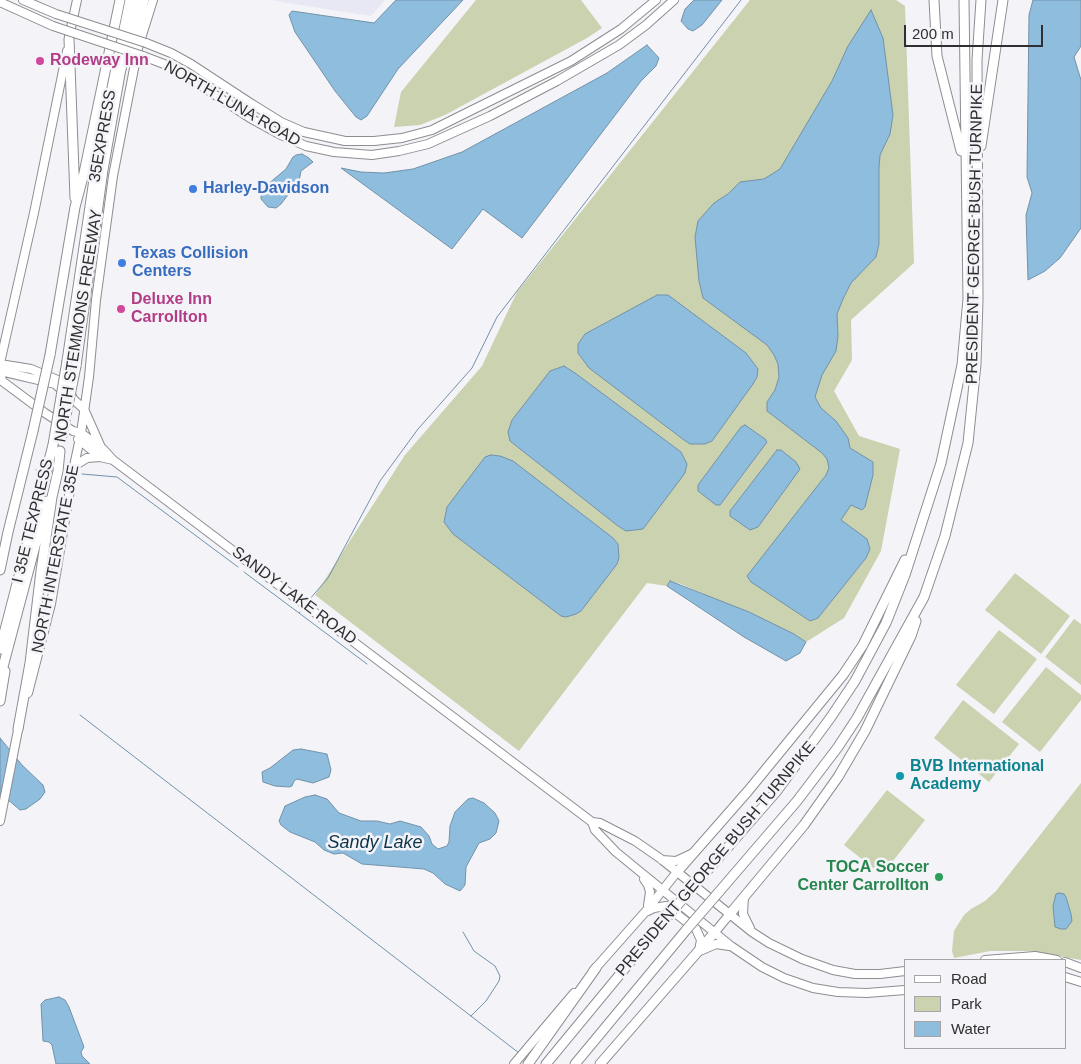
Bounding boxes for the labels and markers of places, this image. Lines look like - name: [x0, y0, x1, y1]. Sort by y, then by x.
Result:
- place label: Rodeway Inn: [50, 51, 149, 71]
- marker: Rodeway Inn: [34, 55, 46, 67]
- place label: Harley-Davidson: [203, 179, 329, 199]
- marker: Harley-Davidson: [187, 183, 199, 195]
- place label: Texas Collision Centers: [132, 244, 248, 282]
- marker: Texas Collision Centers: [116, 257, 128, 269]
- place label: Deluxe Inn Carrollton: [131, 290, 212, 328]
- marker: Deluxe Inn Carrollton: [115, 303, 127, 315]
- place label: BVB International Academy: [910, 757, 1044, 795]
- marker: BVB International Academy: [894, 770, 906, 782]
- place label: TOCA Soccer Center Carrollton: [797, 858, 929, 896]
- marker: TOCA Soccer Center Carrollton: [933, 871, 945, 883]

